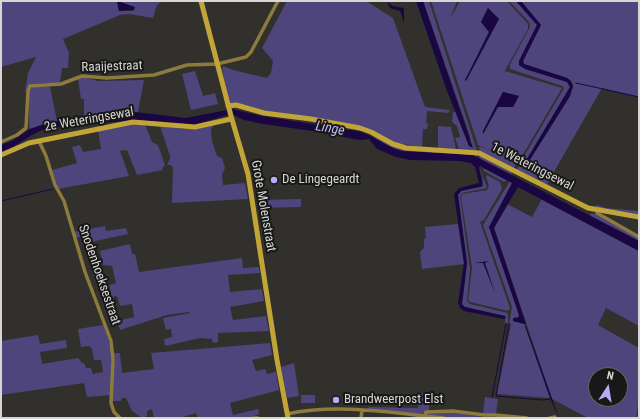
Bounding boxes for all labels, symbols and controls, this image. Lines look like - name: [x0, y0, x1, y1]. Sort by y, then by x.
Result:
- street label: Raaijestraat: [81, 58, 143, 76]
- street label: 2e Weteringsewal: [43, 104, 135, 136]
- water label: Linge: [314, 118, 346, 140]
- street label: 1e Weteringsewal: [488, 139, 576, 195]
- street label: Grote Molenstraat: [247, 159, 279, 253]
- place label: De Lingegeardt: [282, 172, 359, 188]
- marker: De Lingegeardt: [269, 175, 279, 185]
- street label: Snodenhoeksestraat: [75, 223, 123, 327]
- north arrow: [588, 367, 628, 407]
- text: N: [606, 369, 615, 383]
- place label: Brandweerpost Elst: [344, 392, 443, 408]
- marker: Brandweerpost Elst: [331, 395, 341, 405]

